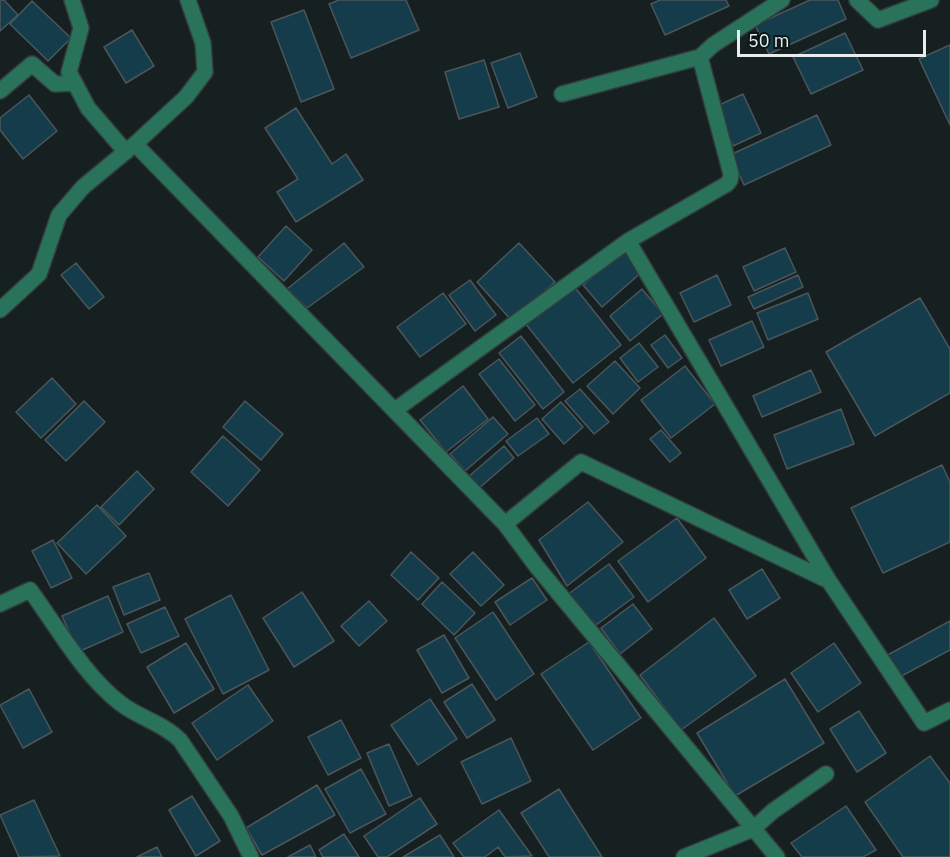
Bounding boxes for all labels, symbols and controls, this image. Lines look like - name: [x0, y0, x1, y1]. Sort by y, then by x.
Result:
- scale bar: [740, 18, 929, 56]
- text: 50 m: [748, 29, 790, 52]

